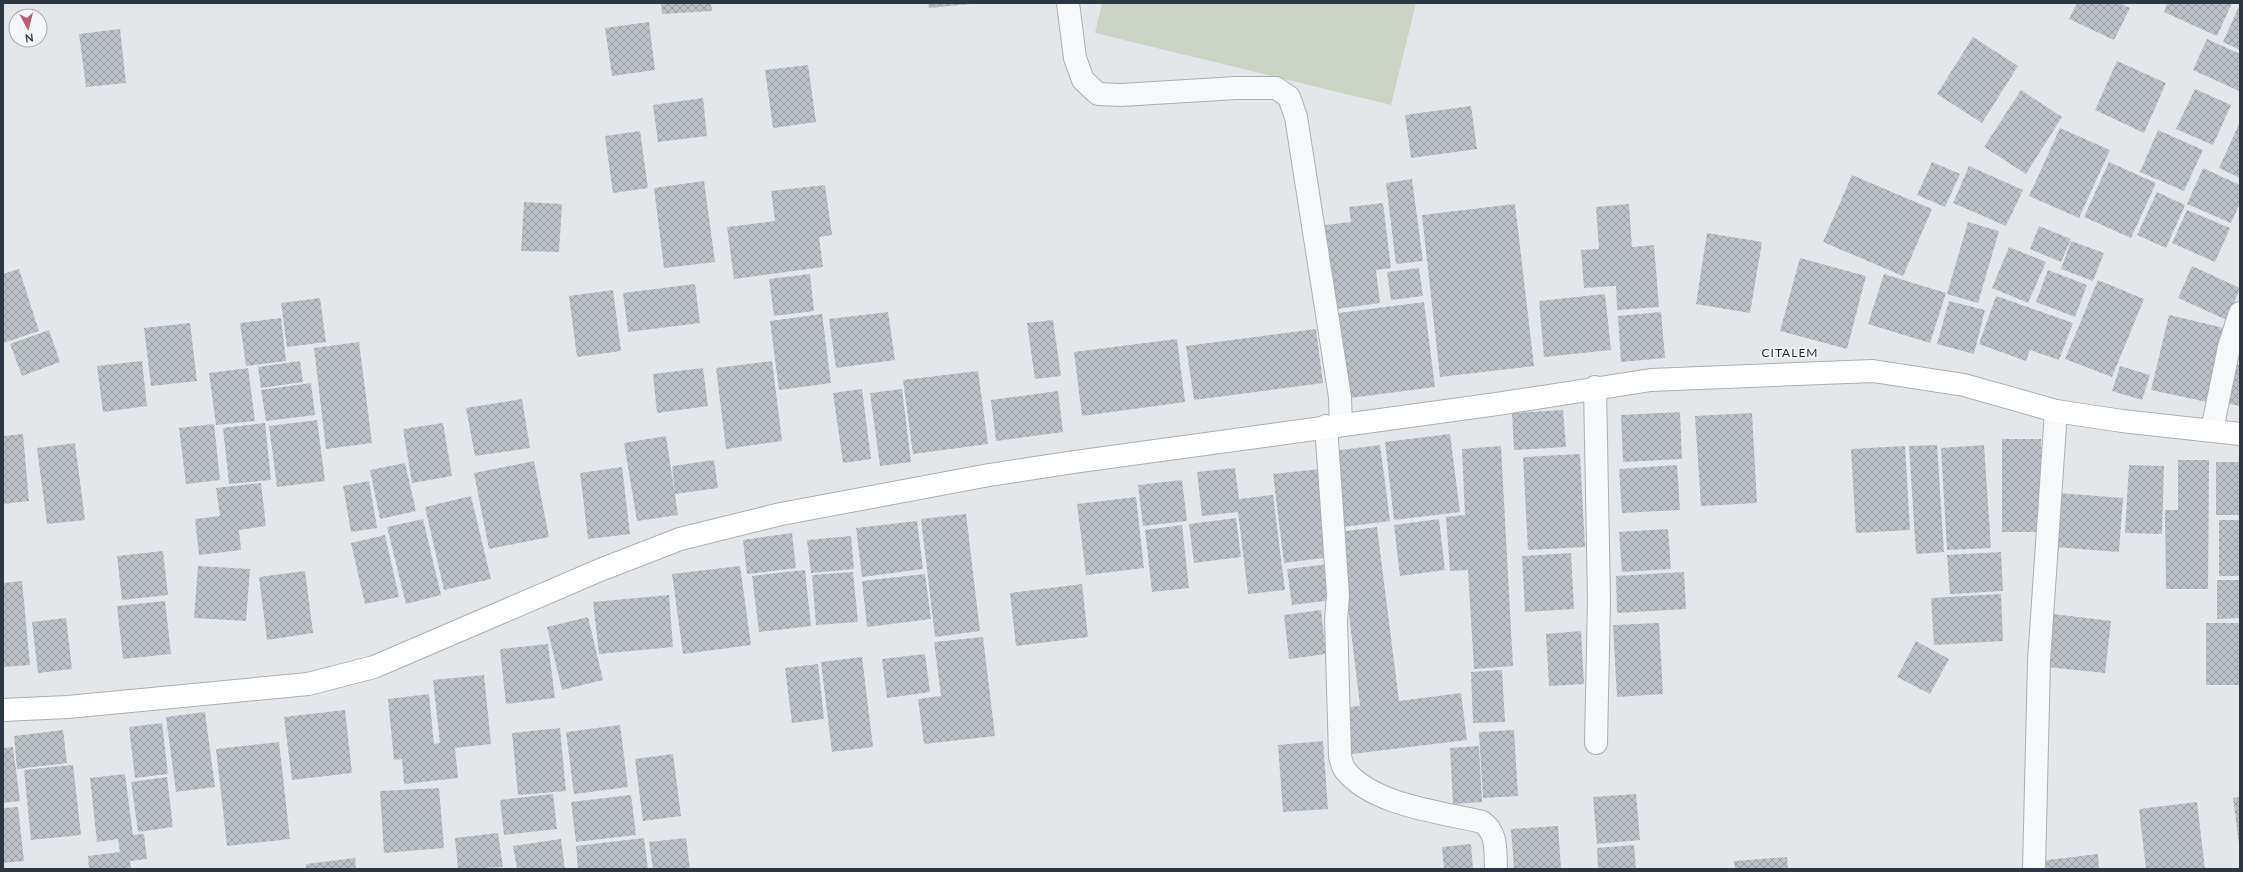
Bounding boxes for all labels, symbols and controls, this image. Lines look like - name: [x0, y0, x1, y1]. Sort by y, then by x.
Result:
- north arrow: [8, 8, 48, 48]
- text: N: [24, 31, 34, 45]
- district label: CITALEM: [1762, 345, 1818, 360]

